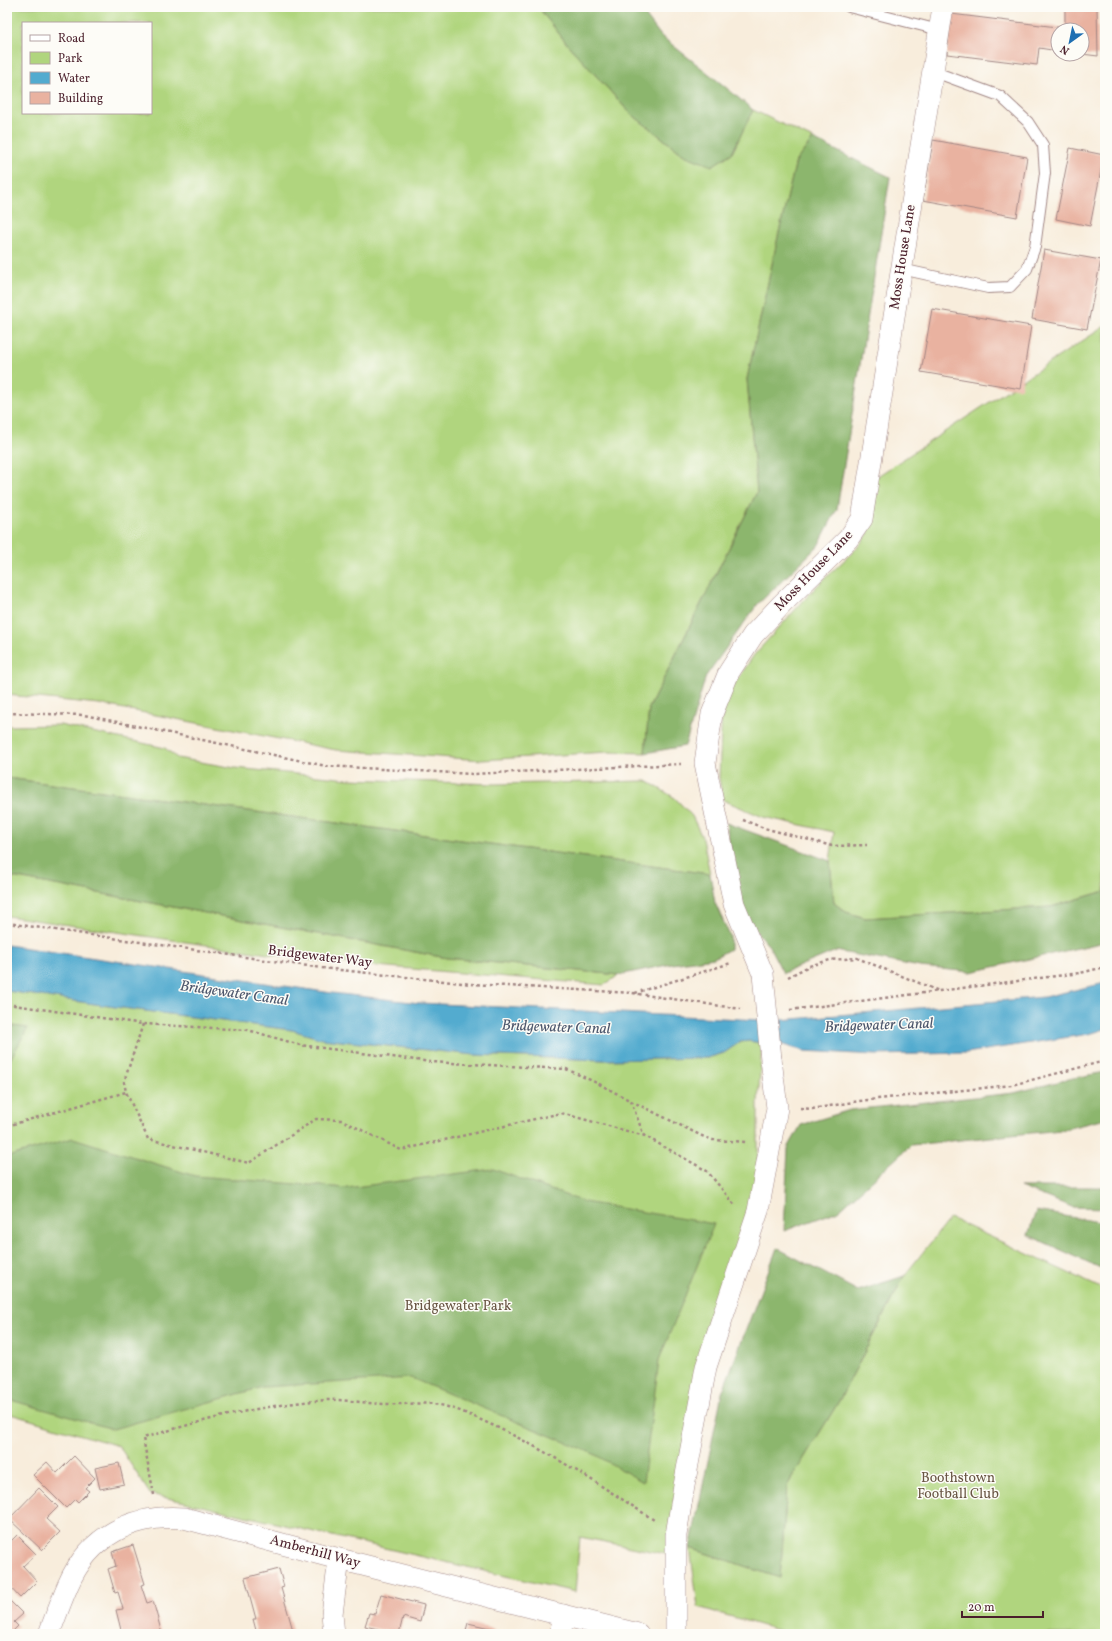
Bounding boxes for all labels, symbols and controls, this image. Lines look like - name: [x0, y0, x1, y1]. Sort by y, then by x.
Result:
- legend: [22, 22, 152, 114]
- north arrow: [1050, 22, 1090, 62]
- text: Road: [58, 31, 85, 47]
- text: N: [1058, 41, 1073, 58]
- text: Park: [58, 51, 83, 67]
- text: Water: [58, 71, 90, 87]
- text: Building: [58, 91, 103, 107]
- street label: Moss House Lane: [885, 203, 921, 311]
- street label: Moss House Lane: [770, 526, 858, 616]
- street label: Bridgewater Way: [267, 941, 374, 973]
- water label: Bridgewater Canal: [179, 976, 290, 1012]
- water label: Bridgewater Canal: [824, 1014, 934, 1038]
- water label: Bridgewater Canal: [501, 1016, 611, 1040]
- park label: Bridgewater Park: [405, 1297, 512, 1316]
- park label: Boothstown Football Club: [917, 1469, 999, 1504]
- street label: Amberhill Way: [268, 1531, 363, 1573]
- scale bar: [962, 1593, 1043, 1619]
- text: 20 m: [968, 1600, 995, 1616]

